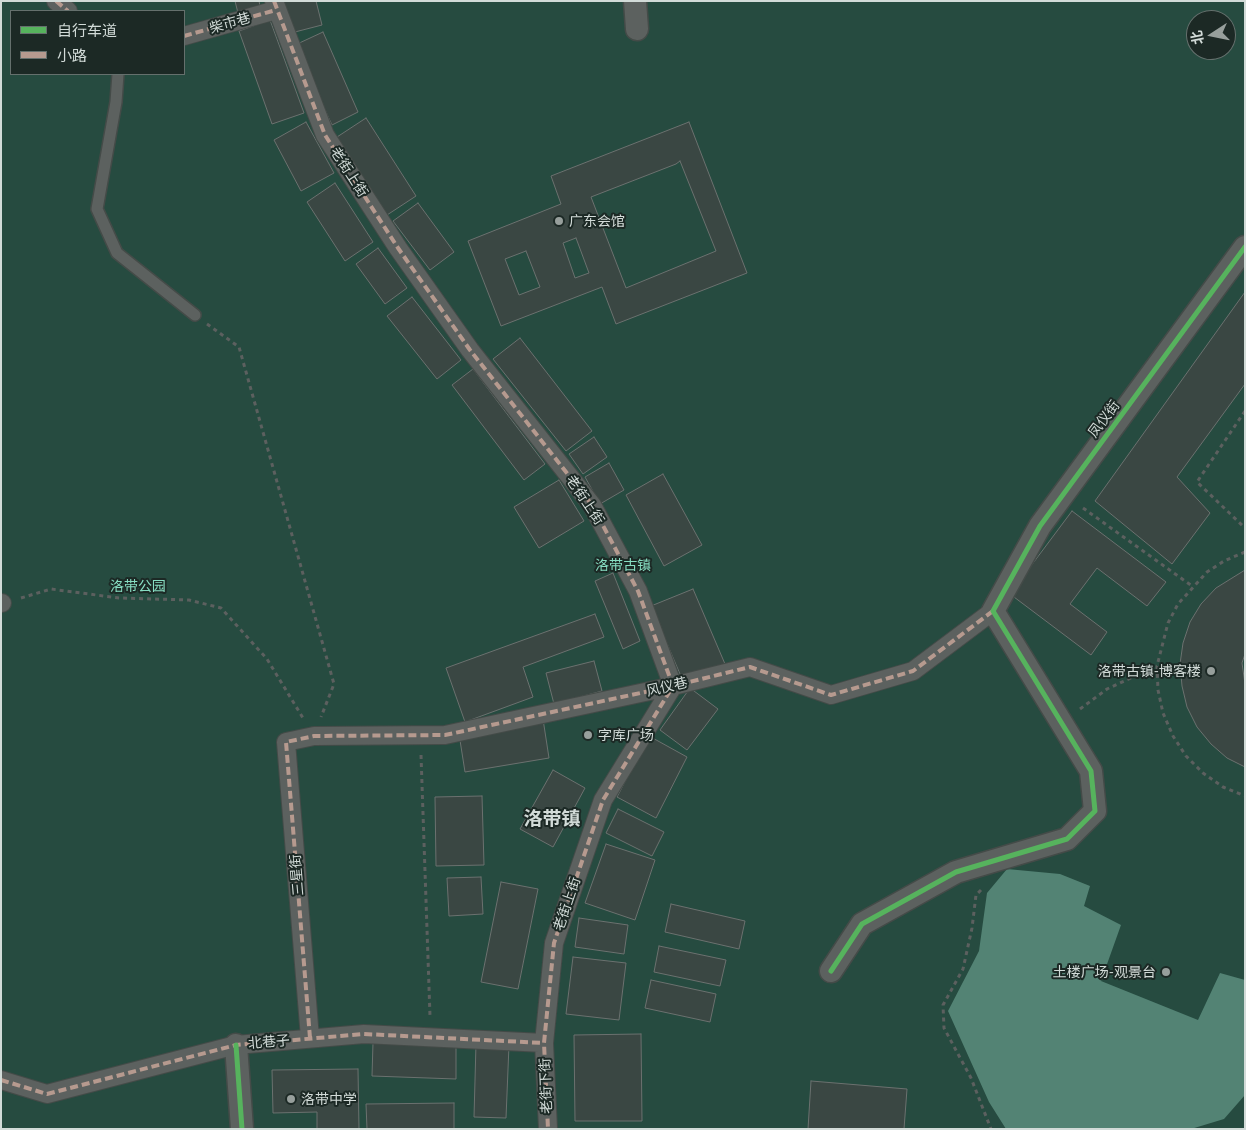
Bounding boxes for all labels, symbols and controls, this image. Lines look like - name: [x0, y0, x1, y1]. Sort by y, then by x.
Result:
- street label: 柴市巷: [207, 9, 253, 37]
- legend: [10, 10, 185, 75]
- north arrow: [1186, 10, 1236, 60]
- text: 自行车道: [57, 21, 117, 39]
- text: 北: [1187, 29, 1206, 46]
- text: 小路: [57, 46, 87, 64]
- street label: 老街上街: [327, 144, 371, 200]
- place label: 广东会馆: [569, 213, 625, 229]
- marker: 广东会馆: [553, 215, 565, 227]
- street label: 凤仪街: [1085, 397, 1123, 441]
- street label: 老街上街: [562, 472, 608, 528]
- park label: 洛带古镇: [595, 557, 651, 573]
- park label: 洛带公园: [110, 578, 166, 594]
- place label: 洛带古镇-博客楼: [1098, 663, 1201, 679]
- marker: 洛带古镇-博客楼: [1205, 665, 1217, 677]
- street label: 风仪巷: [645, 674, 689, 700]
- place label: 字库广场: [598, 727, 654, 743]
- marker: 字库广场: [582, 729, 594, 741]
- district label: 洛带镇: [524, 808, 580, 830]
- street label: 三星街: [287, 853, 307, 897]
- street label: 老街上街: [550, 875, 584, 933]
- place label: 土楼广场-观景台: [1053, 964, 1156, 980]
- marker: 土楼广场-观景台: [1160, 966, 1172, 978]
- street label: 北巷子: [247, 1032, 291, 1052]
- street label: 老街下街: [537, 1058, 555, 1114]
- place label: 洛带中学: [301, 1091, 357, 1107]
- marker: 洛带中学: [285, 1093, 297, 1105]

